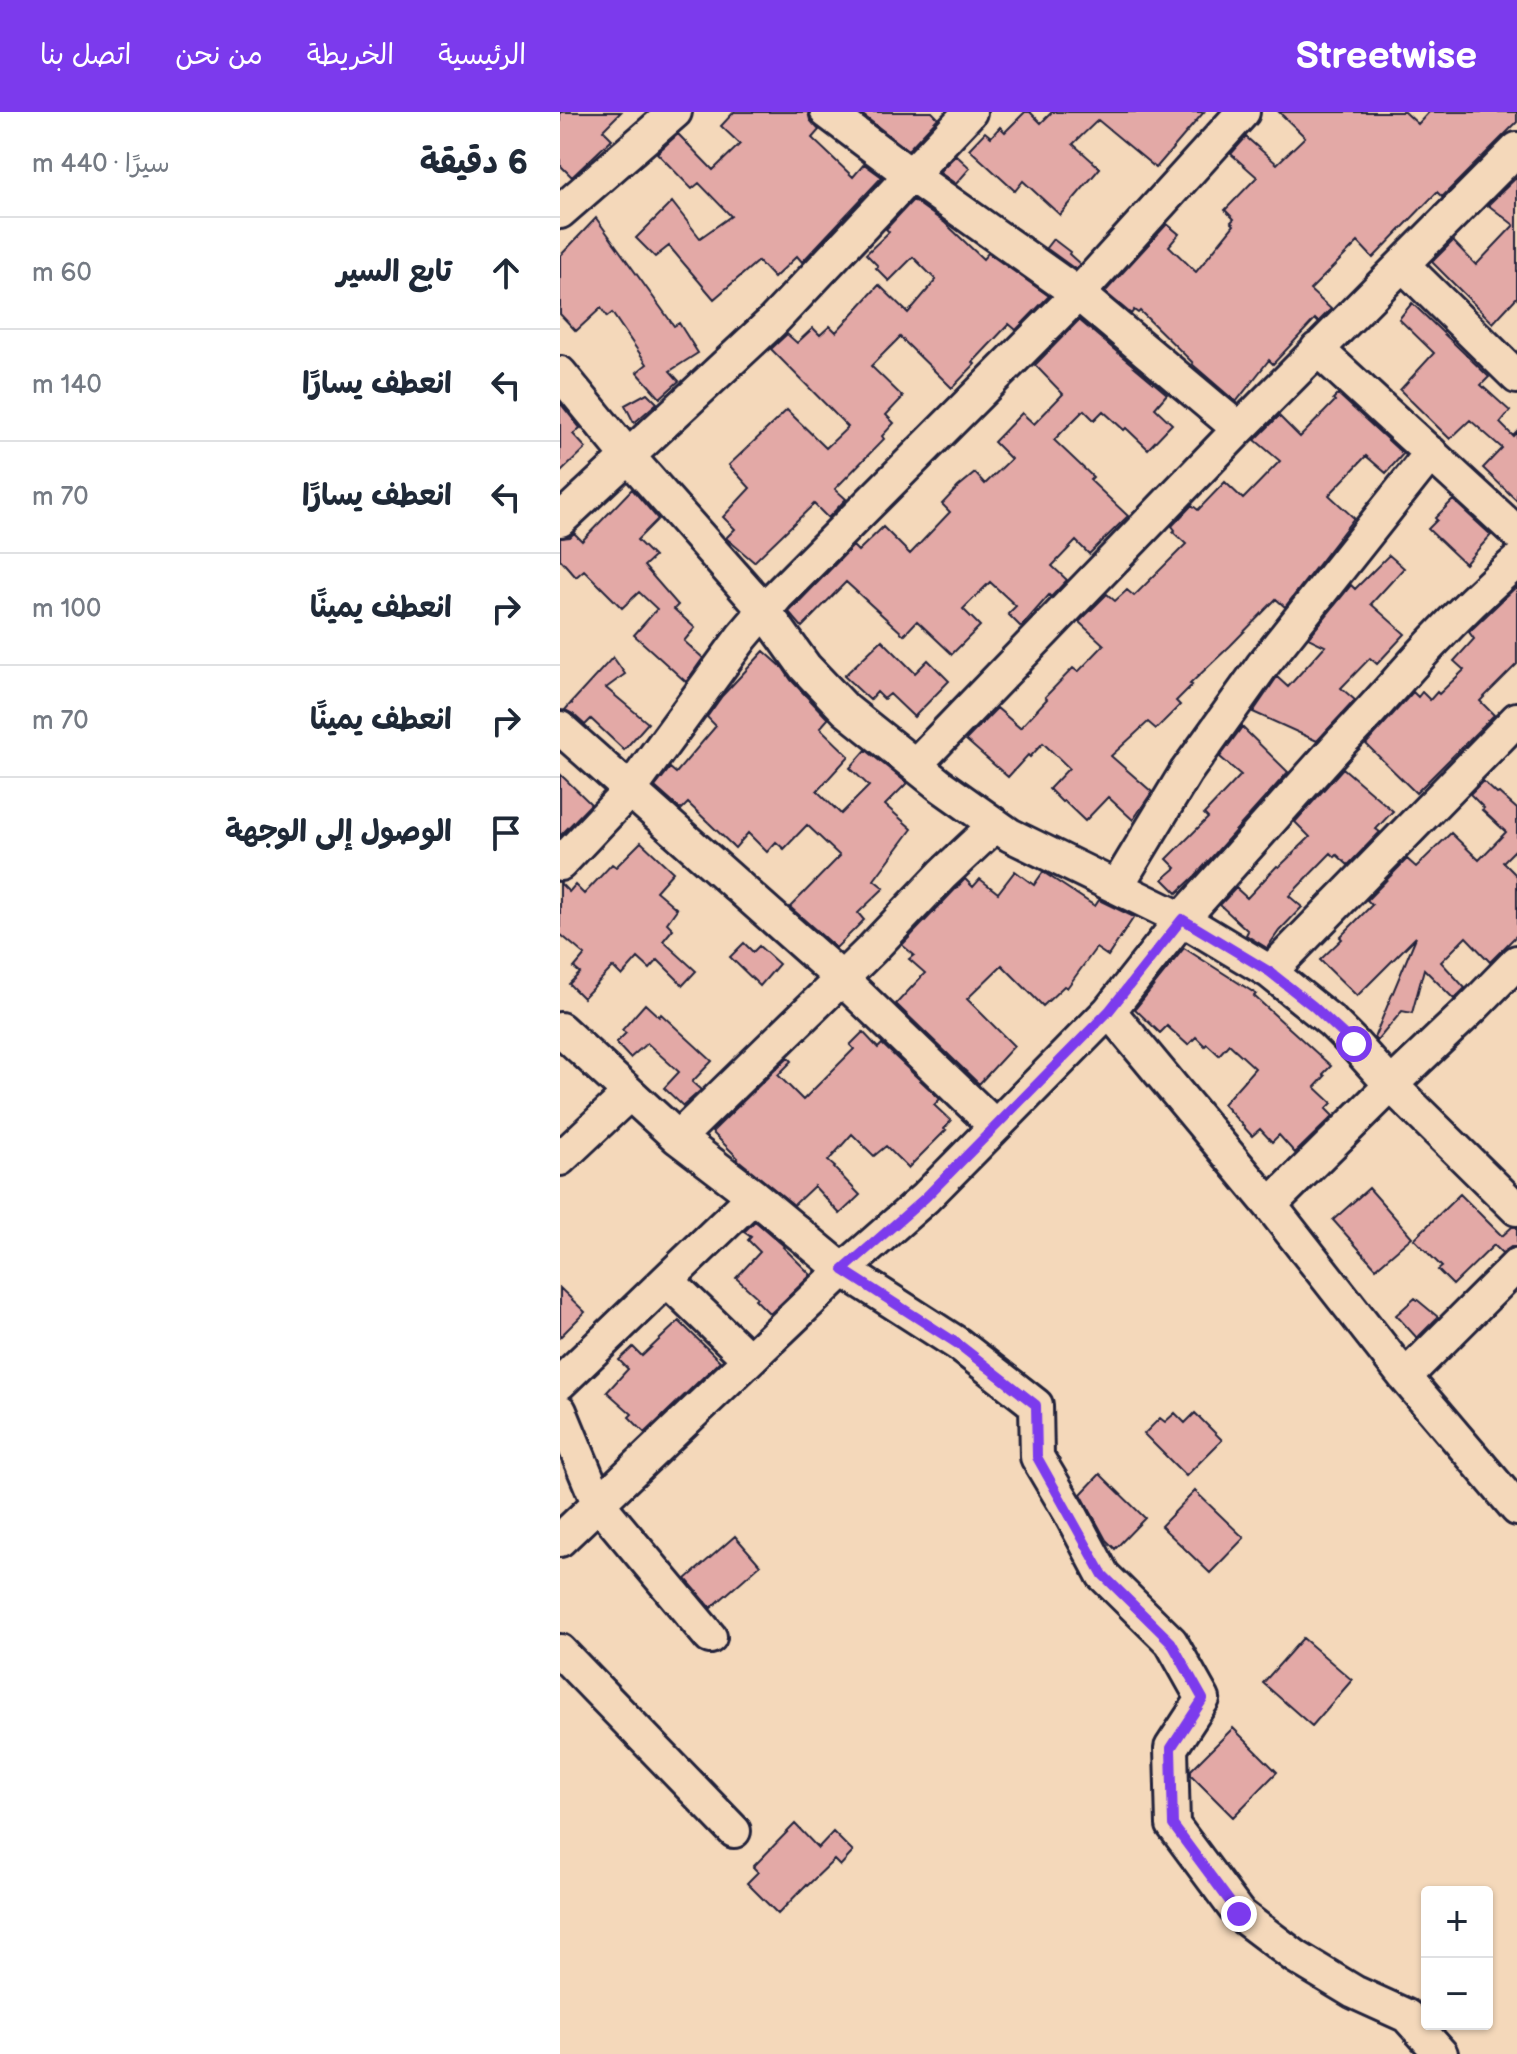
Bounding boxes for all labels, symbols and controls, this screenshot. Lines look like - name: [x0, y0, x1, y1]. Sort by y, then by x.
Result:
- text: Streetwise: [1296, 34, 1477, 79]
- text: اتصل بنا: [40, 39, 131, 72]
- text: من نحن: [175, 39, 263, 72]
- text: الخريطة: [307, 39, 394, 72]
- text: الرئيسية: [438, 39, 526, 72]
- text: 6 دقيقة: [420, 142, 528, 183]
- text: سيرًا · 440 m: [32, 149, 170, 180]
- icon: ahead: [484, 251, 528, 295]
- text: تابع السير: [337, 254, 452, 290]
- text: 60 m: [32, 258, 92, 289]
- icon: left: [484, 363, 528, 407]
- text: انعطف يسارًا: [302, 366, 452, 402]
- text: 140 m: [32, 370, 102, 401]
- icon: left: [484, 475, 528, 519]
- text: انعطف يسارًا: [302, 478, 452, 514]
- text: 70 m: [32, 482, 89, 513]
- icon: right: [484, 587, 528, 631]
- text: انعطف يمينًا: [310, 590, 452, 626]
- text: 100 m: [32, 594, 101, 625]
- icon: right: [484, 699, 528, 743]
- text: انعطف يمينًا: [310, 702, 452, 738]
- text: 70 m: [32, 706, 89, 737]
- icon: arrive: [484, 811, 528, 855]
- text: الوصول إلى الوجهة: [225, 814, 452, 850]
- route start: [1336, 1026, 1372, 1062]
- map controls: [1421, 1886, 1493, 2030]
- button: +: [1421, 1886, 1493, 1958]
- route end: [1221, 1896, 1257, 1932]
- button: −: [1421, 1958, 1493, 2030]

